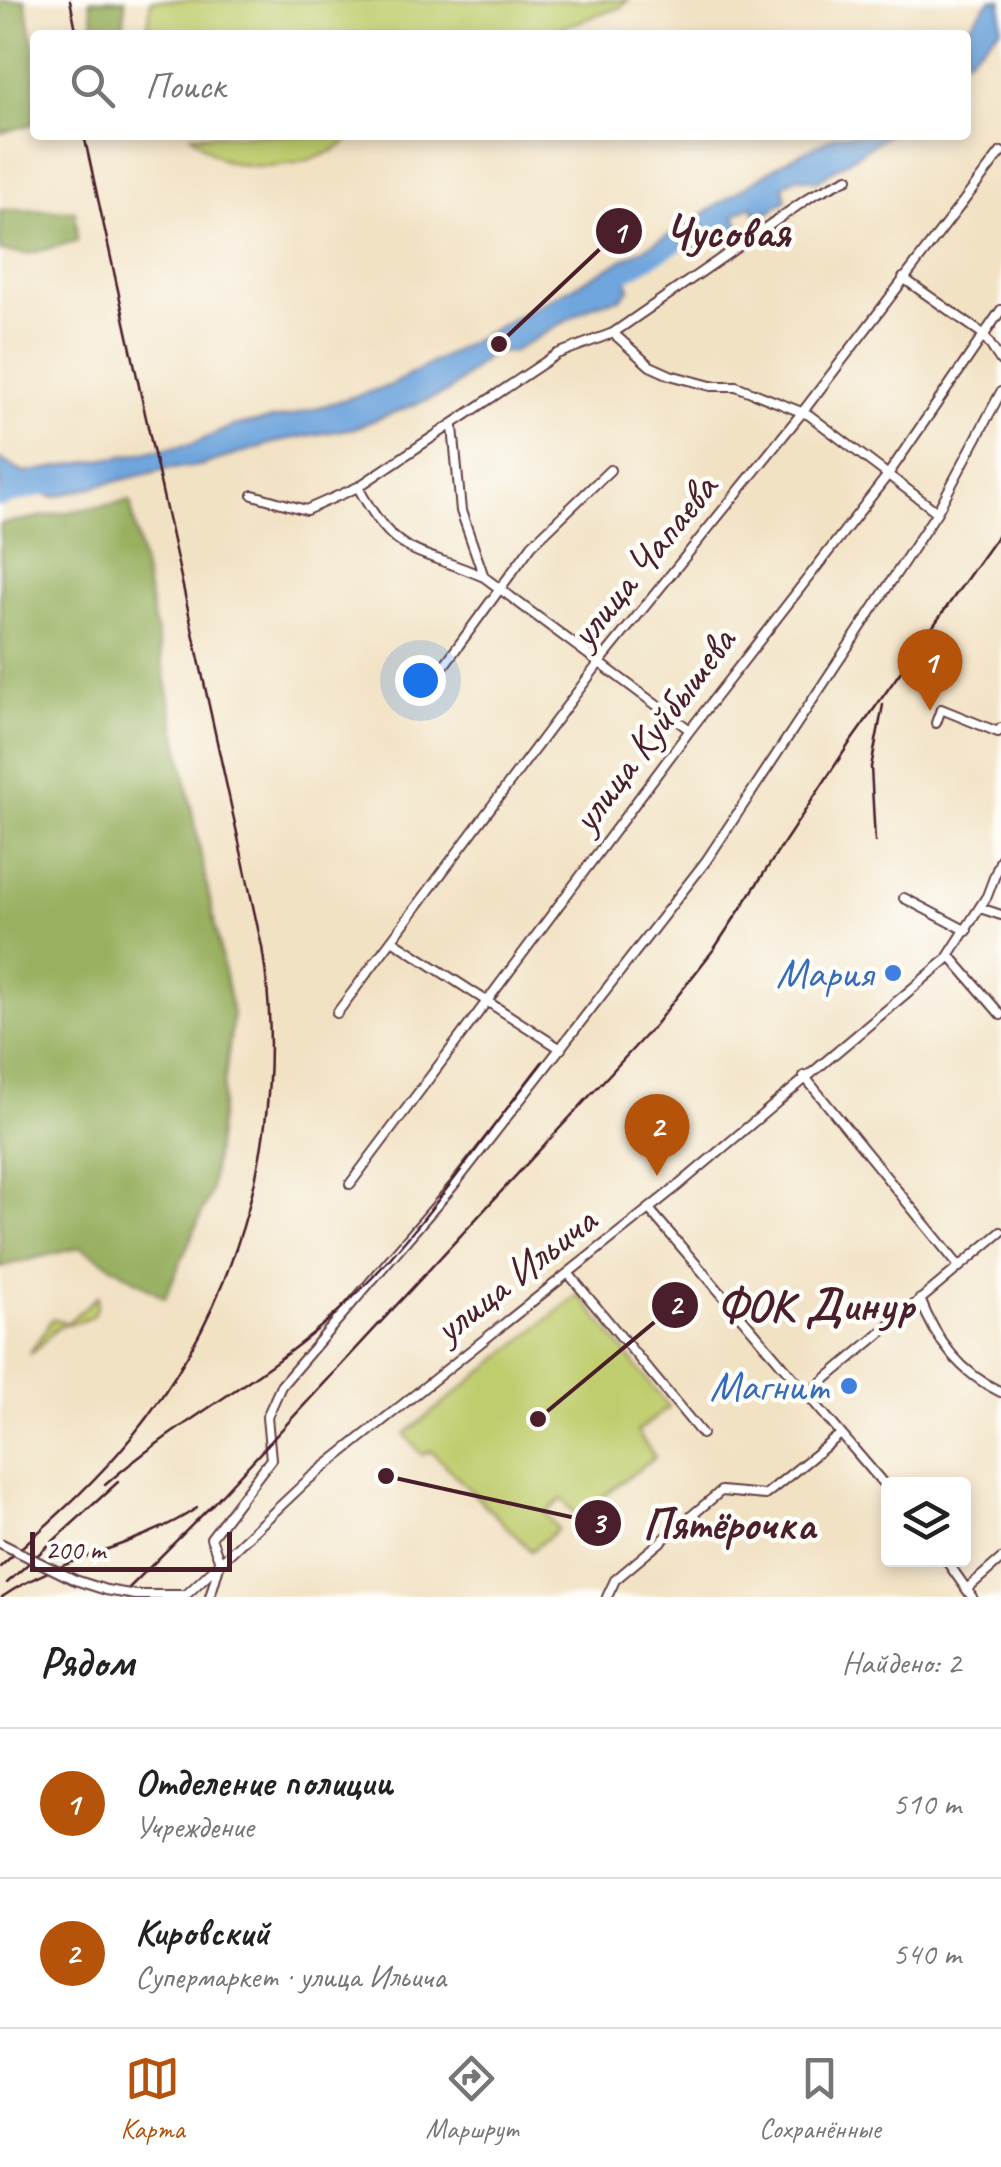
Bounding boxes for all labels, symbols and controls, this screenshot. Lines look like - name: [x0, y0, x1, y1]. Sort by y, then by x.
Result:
- search box: [30, 30, 971, 140]
- icon: search: [65, 58, 120, 113]
- text: Поиск: [145, 62, 225, 109]
- callout: Чусовая: [594, 194, 810, 269]
- text: Чусовая: [664, 204, 792, 261]
- text: 1: [612, 213, 629, 251]
- street label: улица Чапаева: [555, 461, 731, 661]
- street label: улица Куйбышева: [557, 614, 749, 845]
- pin: 1: [898, 628, 962, 711]
- your location: [395, 655, 446, 706]
- place label: Мария: [776, 947, 876, 1000]
- marker: Мария: [882, 962, 904, 984]
- pin: 2: [624, 1094, 690, 1176]
- street label: улица Ильича: [421, 1193, 610, 1357]
- callout: ФОК Динур: [650, 1267, 933, 1342]
- text: ФОК Динур: [717, 1277, 917, 1334]
- text: 2: [668, 1286, 684, 1324]
- place label: Магнит: [710, 1360, 830, 1413]
- marker: Магнит: [838, 1375, 860, 1397]
- map controls: [881, 1477, 971, 1567]
- button: layers: [881, 1477, 971, 1567]
- callout: Пятёрочка: [573, 1485, 835, 1560]
- text: Пятёрочка: [643, 1496, 818, 1553]
- text: 3: [591, 1504, 607, 1542]
- scale bar: [30, 1527, 232, 1572]
- text: 200 m: [45, 1532, 105, 1567]
- text: Рядом: [40, 1636, 134, 1689]
- text: Найдено: 2: [842, 1642, 961, 1683]
- text: Отделение полиции: [135, 1759, 393, 1806]
- text: 1: [65, 1783, 80, 1824]
- text: 510 m: [892, 1783, 961, 1824]
- text: Учреждение: [135, 1806, 254, 1847]
- text: Кировский: [135, 1909, 269, 1956]
- text: 2: [65, 1933, 80, 1974]
- text: 540 m: [892, 1933, 961, 1974]
- text: Супермаркет · улица Ильича: [135, 1956, 446, 1997]
- tab: Карта: [121, 2051, 185, 2146]
- tab: Маршрут: [426, 2051, 518, 2146]
- tab: Сохранённые: [759, 2051, 881, 2146]

